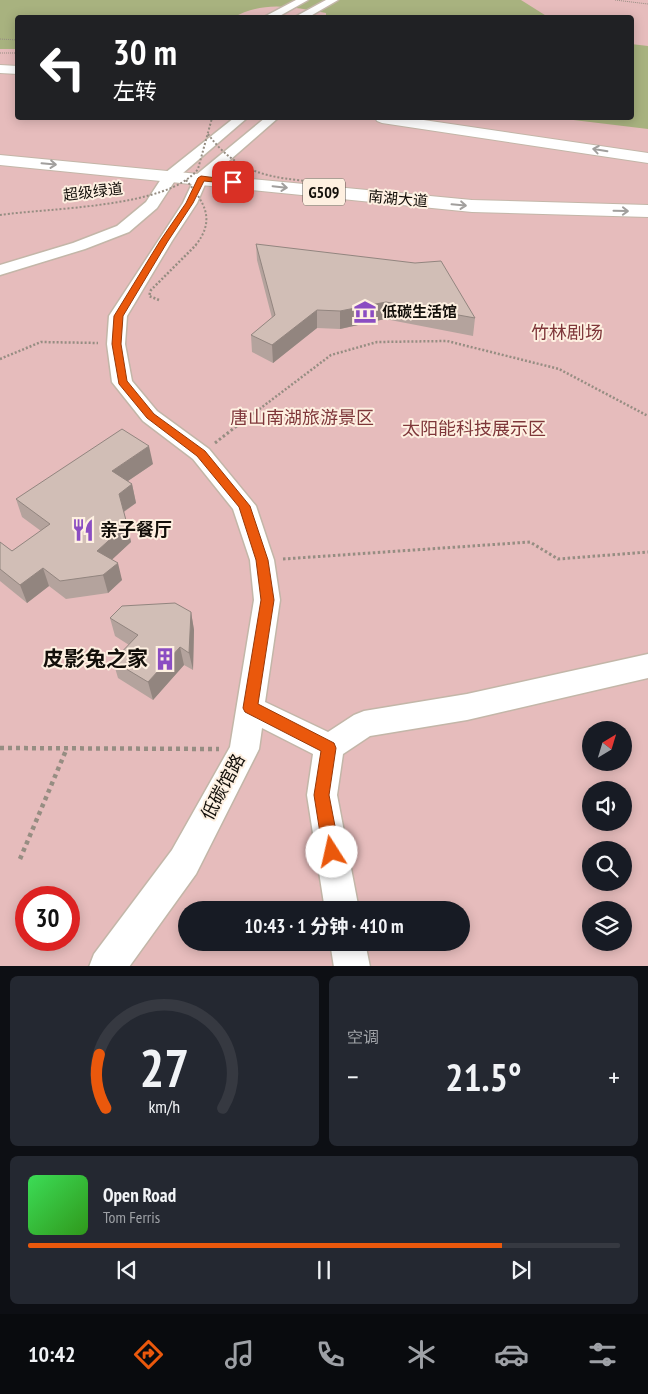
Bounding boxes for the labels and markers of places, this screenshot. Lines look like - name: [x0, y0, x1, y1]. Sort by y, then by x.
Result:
- pin: [212, 161, 254, 203]
- museum icon: 低碳生活馆: [352, 299, 378, 325]
- place label: 低碳生活馆: [382, 302, 457, 321]
- restaurant icon: 亲子餐厅: [70, 517, 96, 543]
- place label: 亲子餐厅: [100, 518, 172, 541]
- place label: 皮影兔之家: [43, 645, 148, 672]
- building icon: 皮影兔之家: [152, 646, 178, 672]

